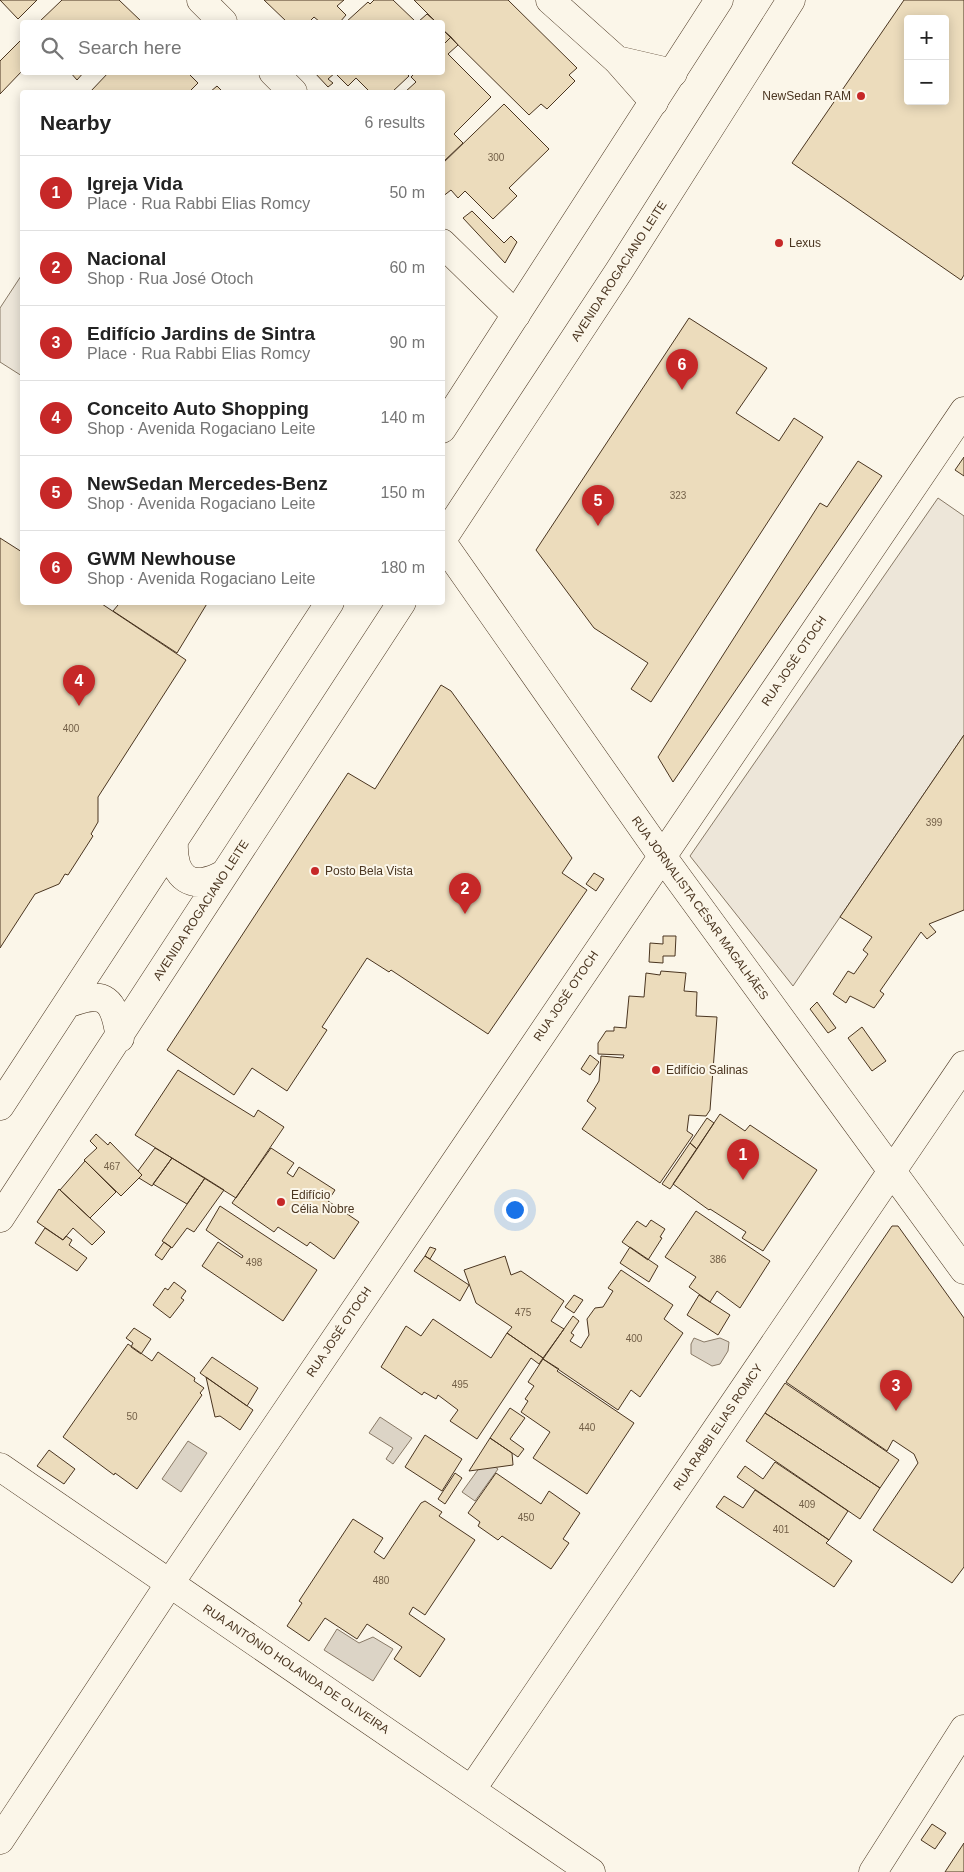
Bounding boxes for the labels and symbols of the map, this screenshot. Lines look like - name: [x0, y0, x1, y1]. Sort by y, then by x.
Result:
- place label: NewSedan RAM: [762, 89, 851, 103]
- marker: NewSedan RAM: [855, 90, 867, 102]
- house number: 300: [488, 152, 505, 163]
- street label: AVENIDA ROGACIANO LEITE: [568, 198, 670, 344]
- place label: Lexus: [789, 236, 821, 250]
- marker: Lexus: [773, 237, 785, 249]
- pin: 6: [666, 349, 698, 390]
- pin: 5: [582, 485, 614, 526]
- house number: 323: [670, 490, 687, 501]
- street label: RUA JOSÉ OTOCH: [758, 613, 829, 709]
- pin: 4: [63, 665, 95, 706]
- house number: 400: [63, 723, 80, 734]
- street label: RUA JORNALISTA CÉSAR MAGALHÃES: [629, 813, 772, 1002]
- house number: 399: [926, 817, 943, 828]
- street label: AVENIDA ROGACIANO LEITE: [150, 837, 252, 983]
- place label: Posto Bela Vista: [325, 864, 413, 878]
- marker: Posto Bela Vista: [309, 865, 321, 877]
- pin: 2: [449, 873, 481, 914]
- street label: RUA JOSÉ OTOCH: [530, 948, 601, 1044]
- place label: Edifício Salinas: [666, 1063, 748, 1077]
- marker: Edifício Salinas: [650, 1064, 662, 1076]
- pin: 1: [727, 1139, 759, 1180]
- house number: 467: [104, 1161, 121, 1172]
- place label: Edifício Célia Nobre: [291, 1188, 355, 1216]
- marker: Edifício Célia Nobre: [275, 1196, 287, 1208]
- your location: [502, 1197, 528, 1223]
- house number: 386: [710, 1254, 727, 1265]
- house number: 498: [246, 1257, 263, 1268]
- street label: RUA JOSÉ OTOCH: [303, 1284, 374, 1380]
- house number: 475: [515, 1307, 532, 1318]
- house number: 400: [626, 1333, 643, 1344]
- street label: RUA RABBI ELIAS ROMCY: [670, 1361, 766, 1493]
- pin: 3: [880, 1370, 912, 1411]
- house number: 495: [452, 1379, 469, 1390]
- house number: 50: [126, 1411, 138, 1422]
- house number: 440: [579, 1422, 596, 1433]
- house number: 409: [799, 1499, 816, 1510]
- house number: 450: [518, 1512, 535, 1523]
- house number: 401: [773, 1524, 790, 1535]
- house number: 480: [373, 1575, 390, 1586]
- street label: RUA ANTÔNIO HOLANDA DE OLIVEIRA: [200, 1600, 392, 1737]

